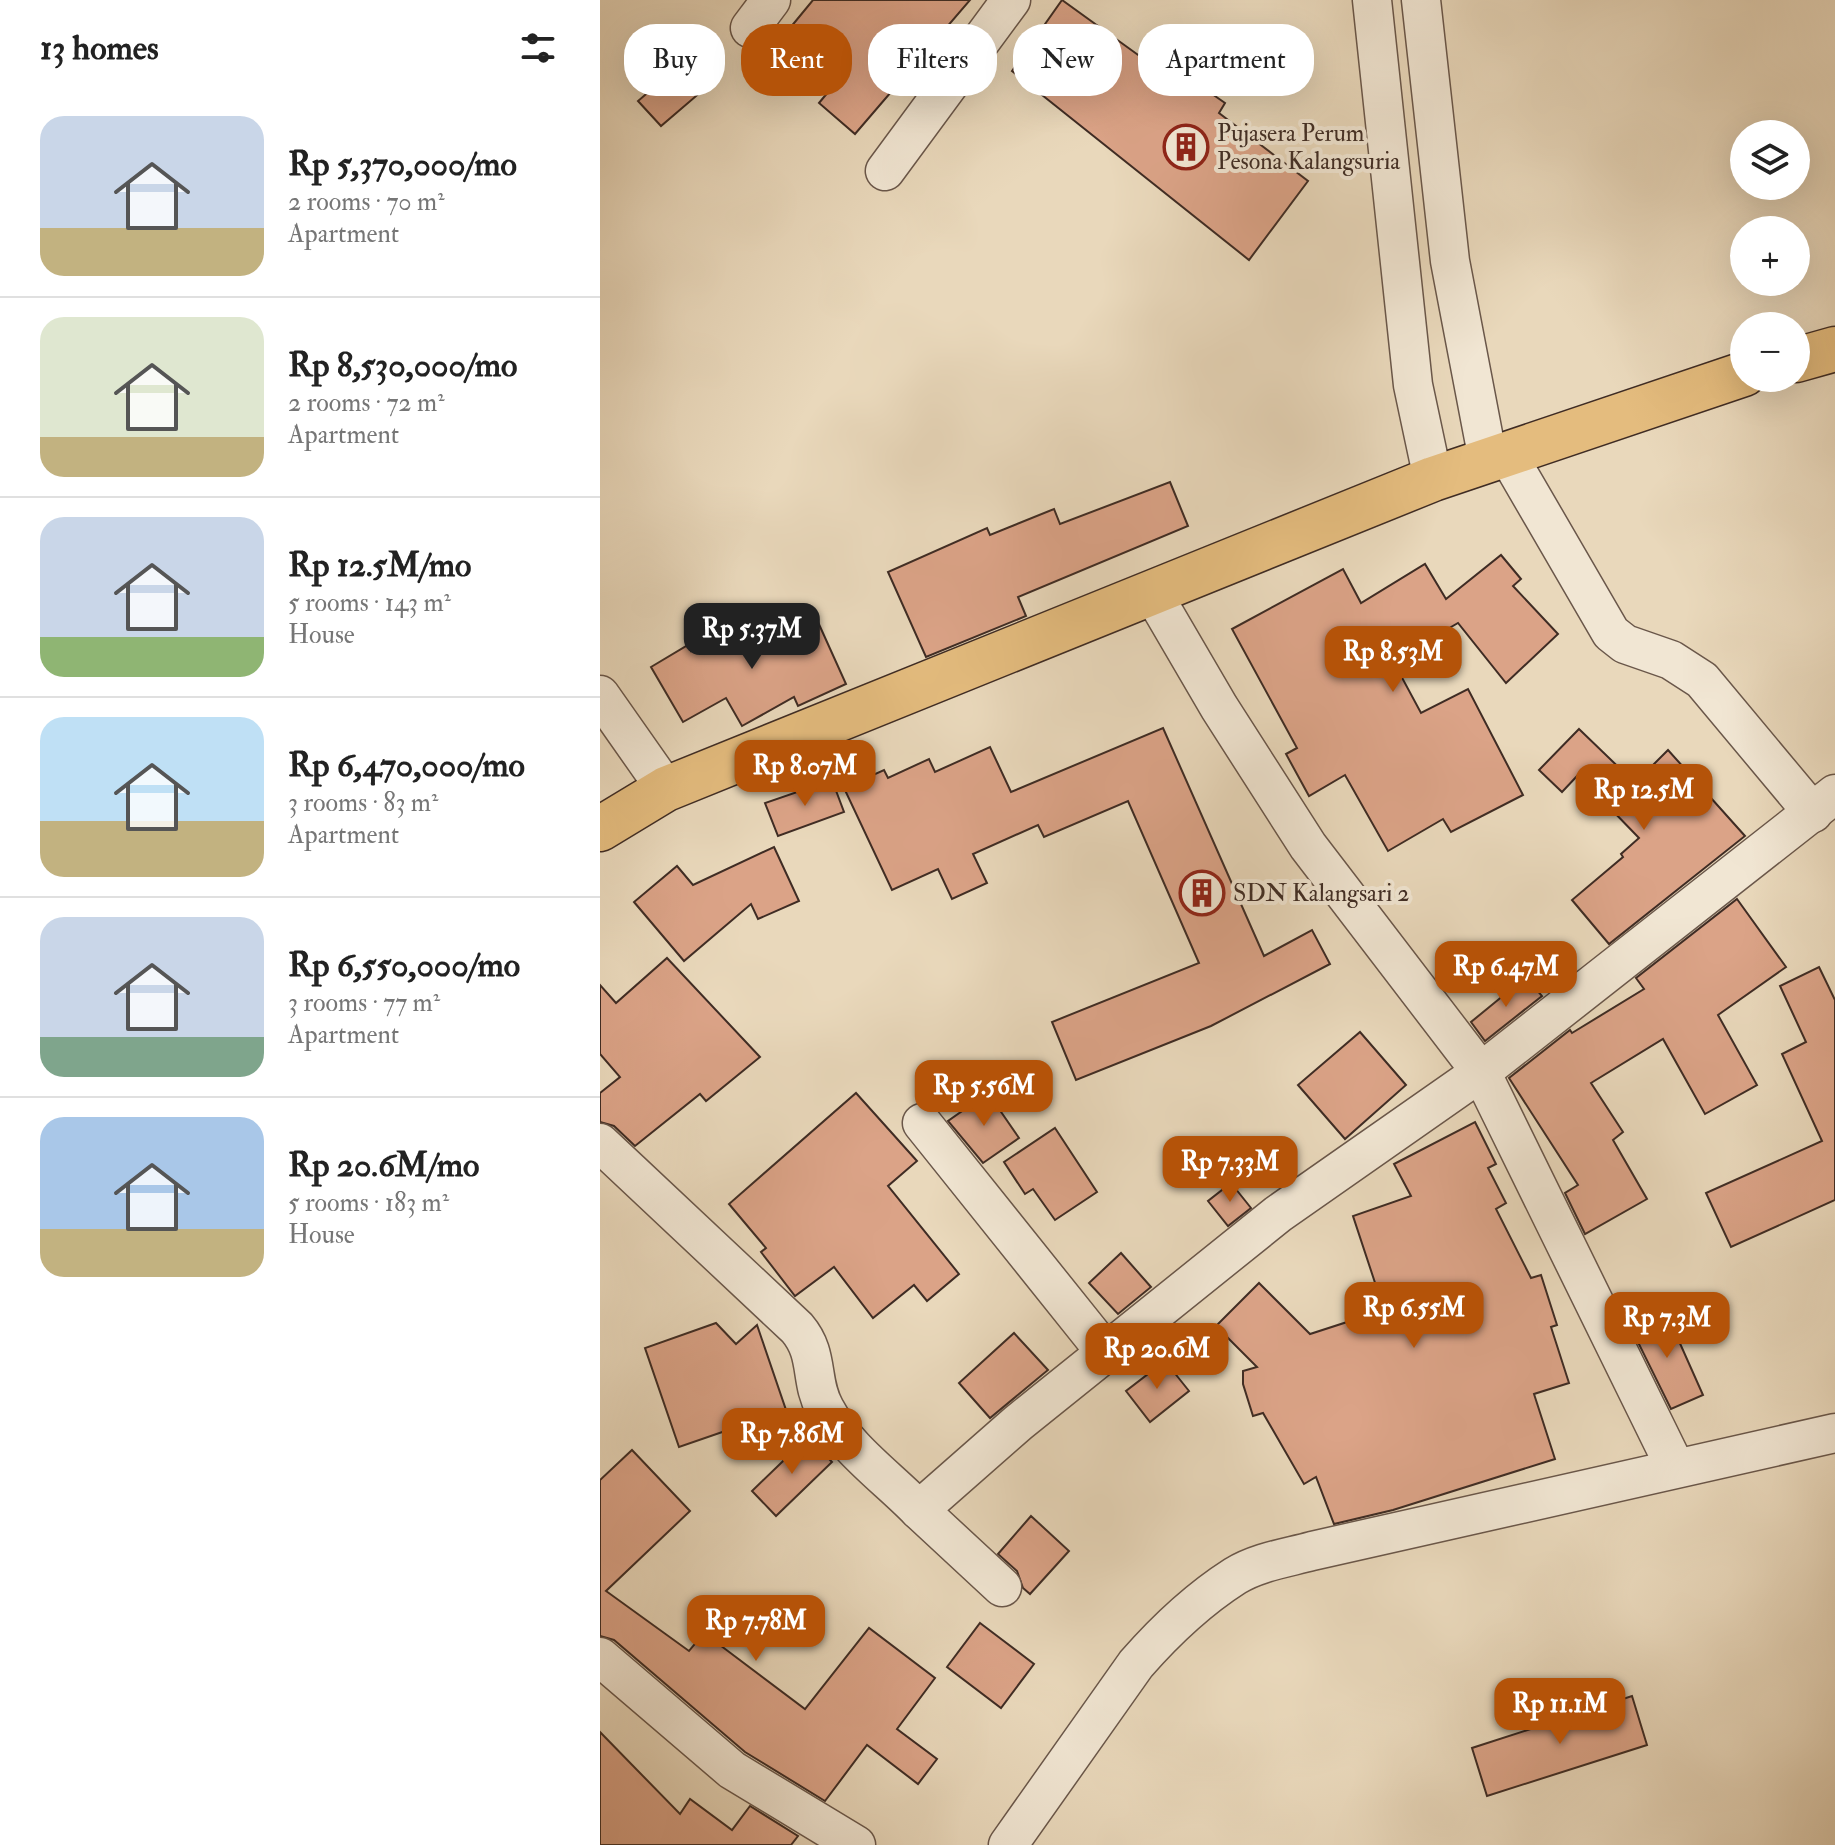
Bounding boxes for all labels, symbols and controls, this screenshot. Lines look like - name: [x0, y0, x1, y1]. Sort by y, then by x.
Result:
- chip: Buy: [624, 24, 725, 96]
- chip: Rent: [741, 24, 852, 96]
- chip: Filters: [868, 24, 997, 96]
- chip: New: [1013, 24, 1122, 96]
- chip: Apartment: [1138, 24, 1314, 96]
- icon: filters: [516, 26, 560, 70]
- text: 13 homes: [40, 27, 159, 70]
- place label: Pujasera Perum Pesona Kalangsuria: [1217, 118, 1401, 177]
- map controls: [1730, 120, 1810, 392]
- button: layers: [1730, 120, 1810, 200]
- building icon: Pujasera Perum Pesona Kalangsuria: [1162, 123, 1210, 171]
- text: Rp 5,370,000/mo: [288, 143, 517, 186]
- icon: home: [104, 148, 200, 244]
- text: 2 rooms · 70 m²: [288, 186, 445, 218]
- button: +: [1730, 216, 1810, 296]
- text: Apartment: [288, 218, 399, 250]
- button: −: [1730, 312, 1810, 392]
- text: Rp 8,530,000/mo: [288, 344, 517, 387]
- icon: home: [104, 349, 200, 445]
- text: 2 rooms · 72 m²: [288, 387, 445, 419]
- text: Apartment: [288, 419, 399, 451]
- text: Rp 12.5M/mo: [288, 544, 471, 587]
- icon: home: [104, 549, 200, 645]
- text: 5 rooms · 143 m²: [288, 587, 451, 619]
- pin: Rp 5.37M: [669, 603, 835, 671]
- text: Rp 5.37M: [702, 613, 802, 645]
- text: House: [288, 619, 355, 651]
- pin: Rp 8.53M: [1310, 626, 1476, 694]
- text: Rp 8.53M: [1343, 636, 1443, 668]
- pin: Rp 8.07M: [722, 740, 888, 808]
- text: Rp 6,470,000/mo: [288, 744, 525, 787]
- icon: home: [104, 749, 200, 845]
- text: Rp 8.07M: [753, 750, 857, 782]
- pin: Rp 12.5M: [1561, 764, 1727, 832]
- text: Rp 12.5M: [1594, 774, 1694, 806]
- text: 3 rooms · 83 m²: [288, 787, 438, 819]
- text: Apartment: [288, 819, 399, 851]
- building icon: SDN Kalangsari 2: [1178, 869, 1226, 917]
- place label: SDN Kalangsari 2: [1233, 878, 1410, 909]
- pin: Rp 6.47M: [1423, 941, 1589, 1009]
- text: Rp 6,550,000/mo: [288, 944, 520, 987]
- icon: home: [104, 949, 200, 1045]
- text: Rp 6.47M: [1453, 951, 1559, 983]
- text: 3 rooms · 77 m²: [288, 987, 440, 1019]
- text: Apartment: [288, 1019, 399, 1051]
- pin: Rp 5.56M: [901, 1060, 1067, 1128]
- text: Rp 5.56M: [933, 1070, 1035, 1102]
- pin: Rp 7.33M: [1147, 1136, 1313, 1204]
- text: Rp 20.6M/mo: [288, 1144, 479, 1187]
- text: Rp 7.33M: [1181, 1146, 1279, 1178]
- icon: home: [104, 1149, 200, 1245]
- text: 5 rooms · 183 m²: [288, 1187, 449, 1219]
- text: House: [288, 1219, 355, 1251]
- pin: Rp 6.55M: [1331, 1282, 1497, 1350]
- text: Rp 6.55M: [1363, 1292, 1465, 1324]
- pin: Rp 7.3M: [1593, 1292, 1741, 1360]
- text: Rp 7.3M: [1623, 1302, 1711, 1334]
- pin: Rp 20.6M: [1074, 1323, 1240, 1391]
- text: Rp 20.6M: [1103, 1333, 1211, 1365]
- pin: Rp 7.86M: [709, 1408, 875, 1476]
- text: Rp 7.86M: [740, 1418, 844, 1450]
- pin: Rp 7.78M: [673, 1595, 839, 1663]
- text: Rp 7.78M: [705, 1605, 807, 1637]
- pin: Rp 11.1M: [1477, 1678, 1643, 1746]
- text: Rp 11.1M: [1512, 1688, 1608, 1720]

